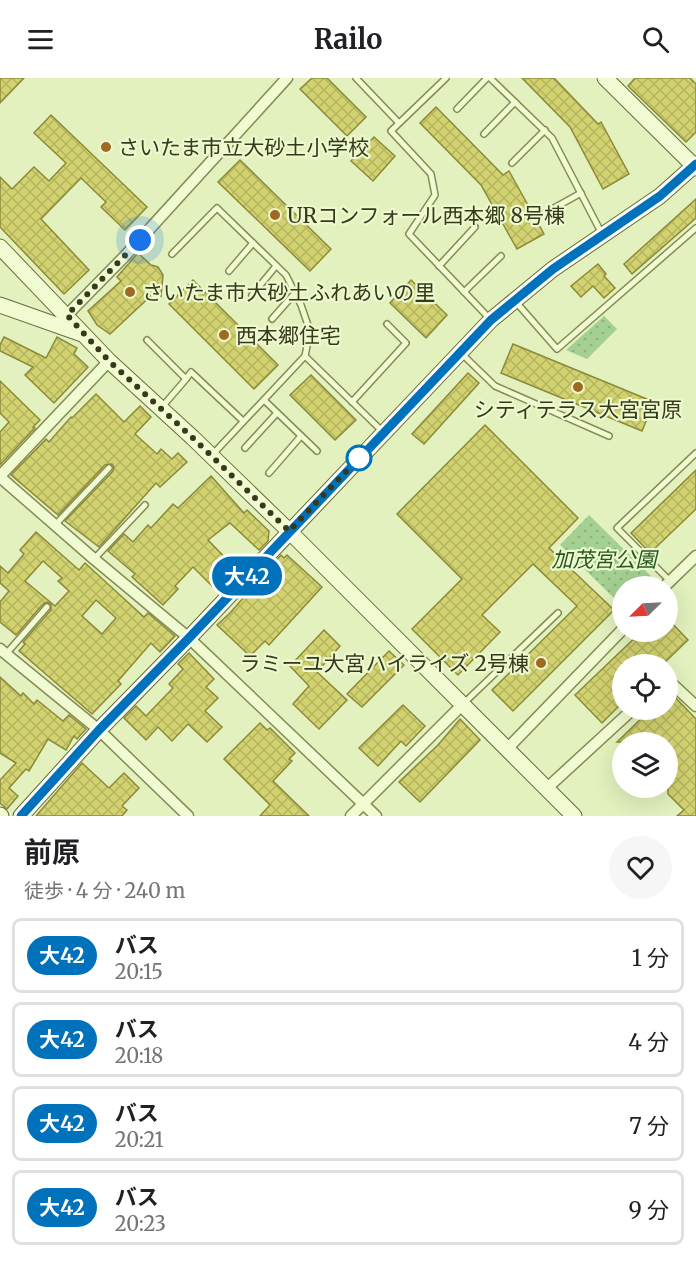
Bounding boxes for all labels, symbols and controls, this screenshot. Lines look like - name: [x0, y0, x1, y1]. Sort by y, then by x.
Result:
- text: Railo: [314, 22, 382, 56]
- icon: menu: [24, 23, 57, 56]
- icon: search: [639, 23, 672, 56]
- place label: さいたま市立大砂土小学校: [118, 134, 369, 161]
- marker: さいたま市立大砂土小学校: [99, 140, 113, 154]
- place label: URコンフォール西本郷 8号棟: [287, 202, 565, 229]
- marker: URコンフォール西本郷 8号棟: [268, 208, 282, 222]
- your location: [125, 225, 155, 255]
- place label: さいたま市大砂土ふれあいの里: [142, 279, 435, 306]
- marker: さいたま市大砂土ふれあいの里: [123, 285, 137, 299]
- place label: 西本郷住宅: [236, 322, 341, 349]
- marker: 西本郷住宅: [217, 328, 231, 342]
- marker: シティテラス大宮宮原: [571, 380, 585, 394]
- place label: シティテラス大宮宮原: [474, 396, 682, 423]
- unlabelled marker: [346, 445, 372, 471]
- park label: 加茂宮公園: [552, 546, 659, 573]
- line badge: 大42: [212, 556, 282, 596]
- text: 大42: [224, 563, 270, 590]
- north arrow: [612, 576, 678, 642]
- map controls: [612, 576, 678, 798]
- place label: ラミーユ大宮ハイライズ 2号棟: [240, 650, 529, 677]
- button: locate: [612, 654, 678, 720]
- marker: ラミーユ大宮ハイライズ 2号棟: [534, 656, 548, 670]
- button: layers: [612, 732, 678, 798]
- text: 前原: [24, 834, 80, 870]
- button: heart: [609, 836, 672, 899]
- text: 徒歩 · 4 分 · 240 m: [24, 878, 185, 903]
- text: バス: [115, 931, 159, 959]
- text: 大42: [39, 942, 85, 969]
- text: 1 分: [632, 944, 669, 972]
- text: 20:15: [115, 959, 163, 984]
- text: バス: [115, 1015, 159, 1043]
- text: 大42: [39, 1026, 85, 1053]
- text: 4 分: [628, 1028, 669, 1056]
- text: 20:18: [115, 1043, 163, 1068]
- text: バス: [115, 1099, 159, 1127]
- text: 大42: [39, 1110, 85, 1137]
- text: 7 分: [629, 1112, 669, 1140]
- text: 20:21: [115, 1127, 164, 1152]
- text: バス: [115, 1183, 159, 1211]
- text: 大42: [39, 1194, 85, 1221]
- text: 9 分: [628, 1196, 669, 1224]
- text: 20:23: [115, 1211, 166, 1236]

